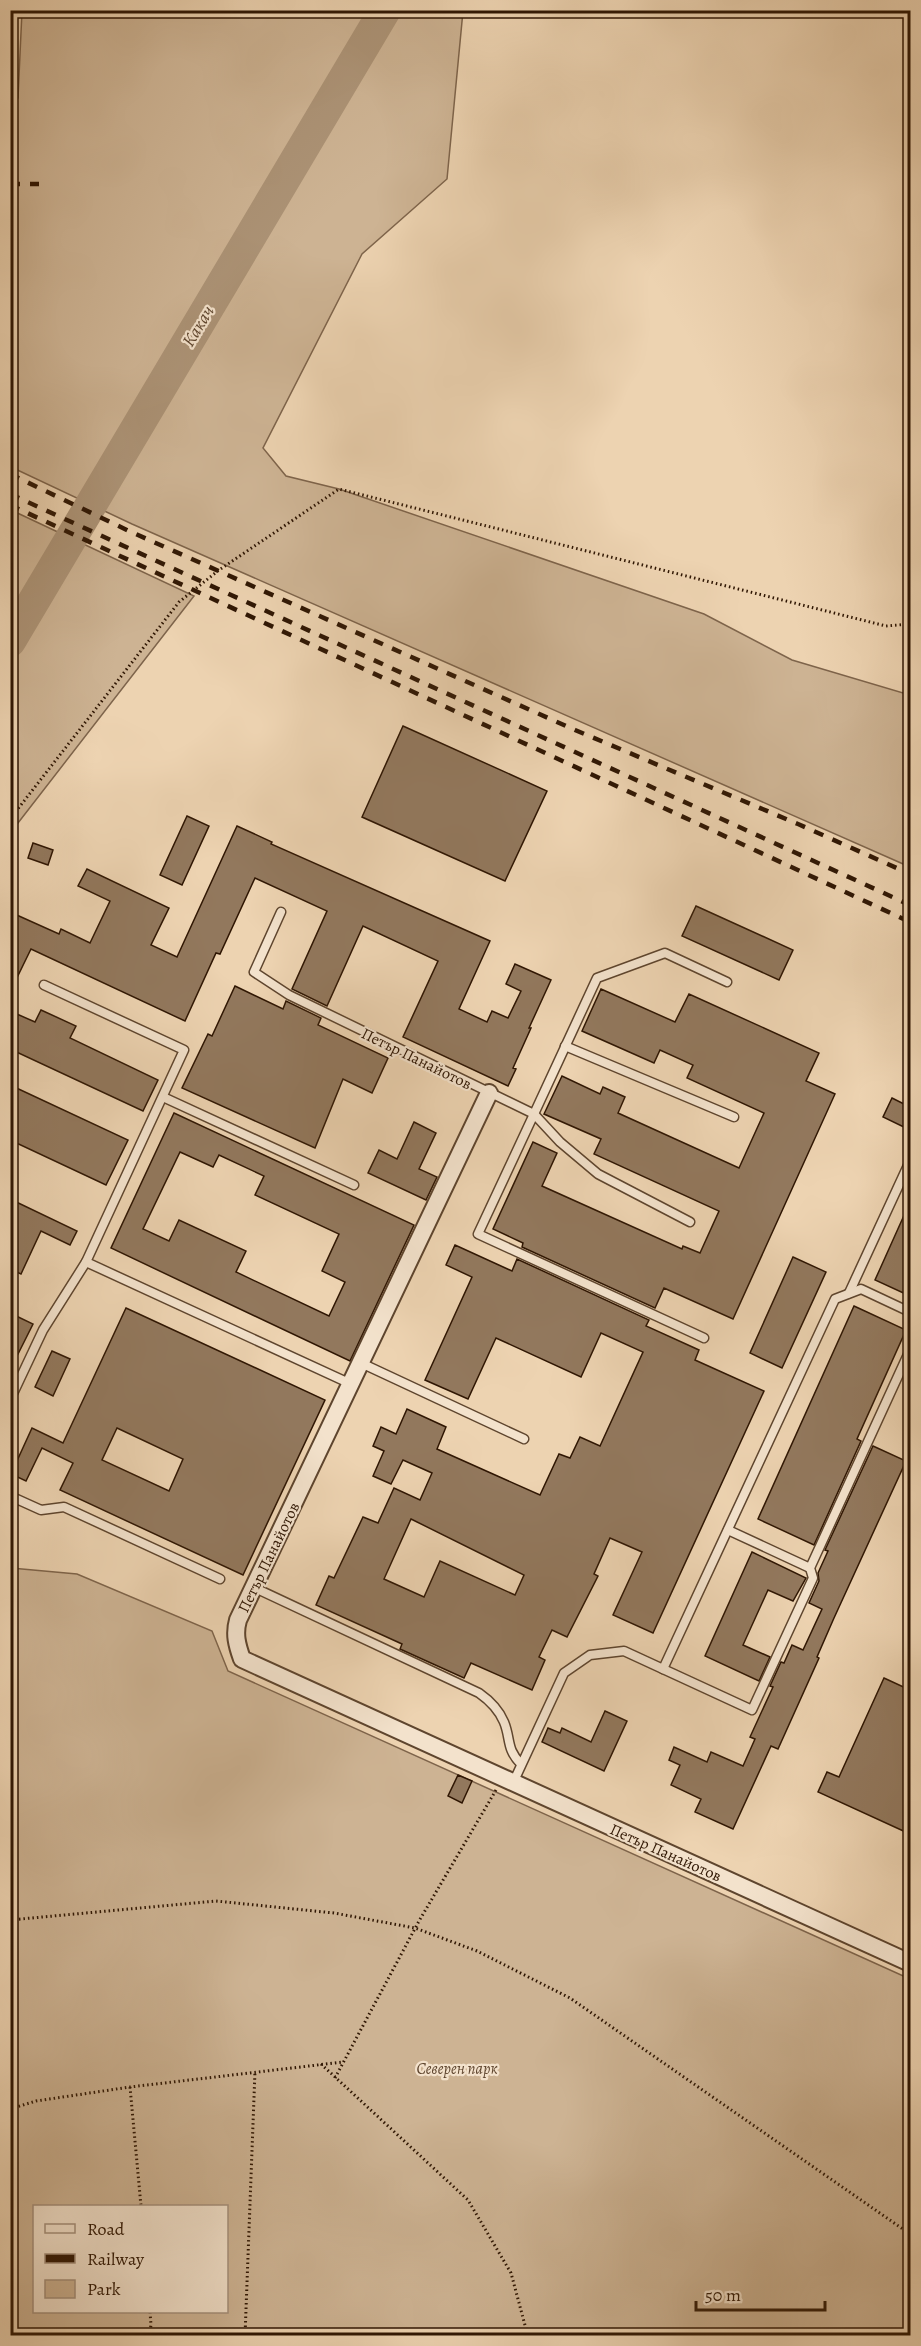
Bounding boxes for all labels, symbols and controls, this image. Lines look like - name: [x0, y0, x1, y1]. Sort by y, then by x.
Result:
- water label: Какач: [176, 301, 220, 351]
- street label: Петър Панайотов: [358, 1023, 475, 1095]
- street label: Петър Панайотов: [233, 1499, 305, 1616]
- street label: Петър Панайотов: [606, 1818, 725, 1887]
- park label: Северен парк: [416, 2058, 498, 2080]
- legend: [33, 2205, 228, 2313]
- text: Road: [87, 2217, 125, 2241]
- text: Railway: [87, 2247, 145, 2271]
- scale bar: [696, 2274, 825, 2312]
- text: Park: [87, 2277, 121, 2301]
- text: 50 m: [705, 2283, 741, 2307]

